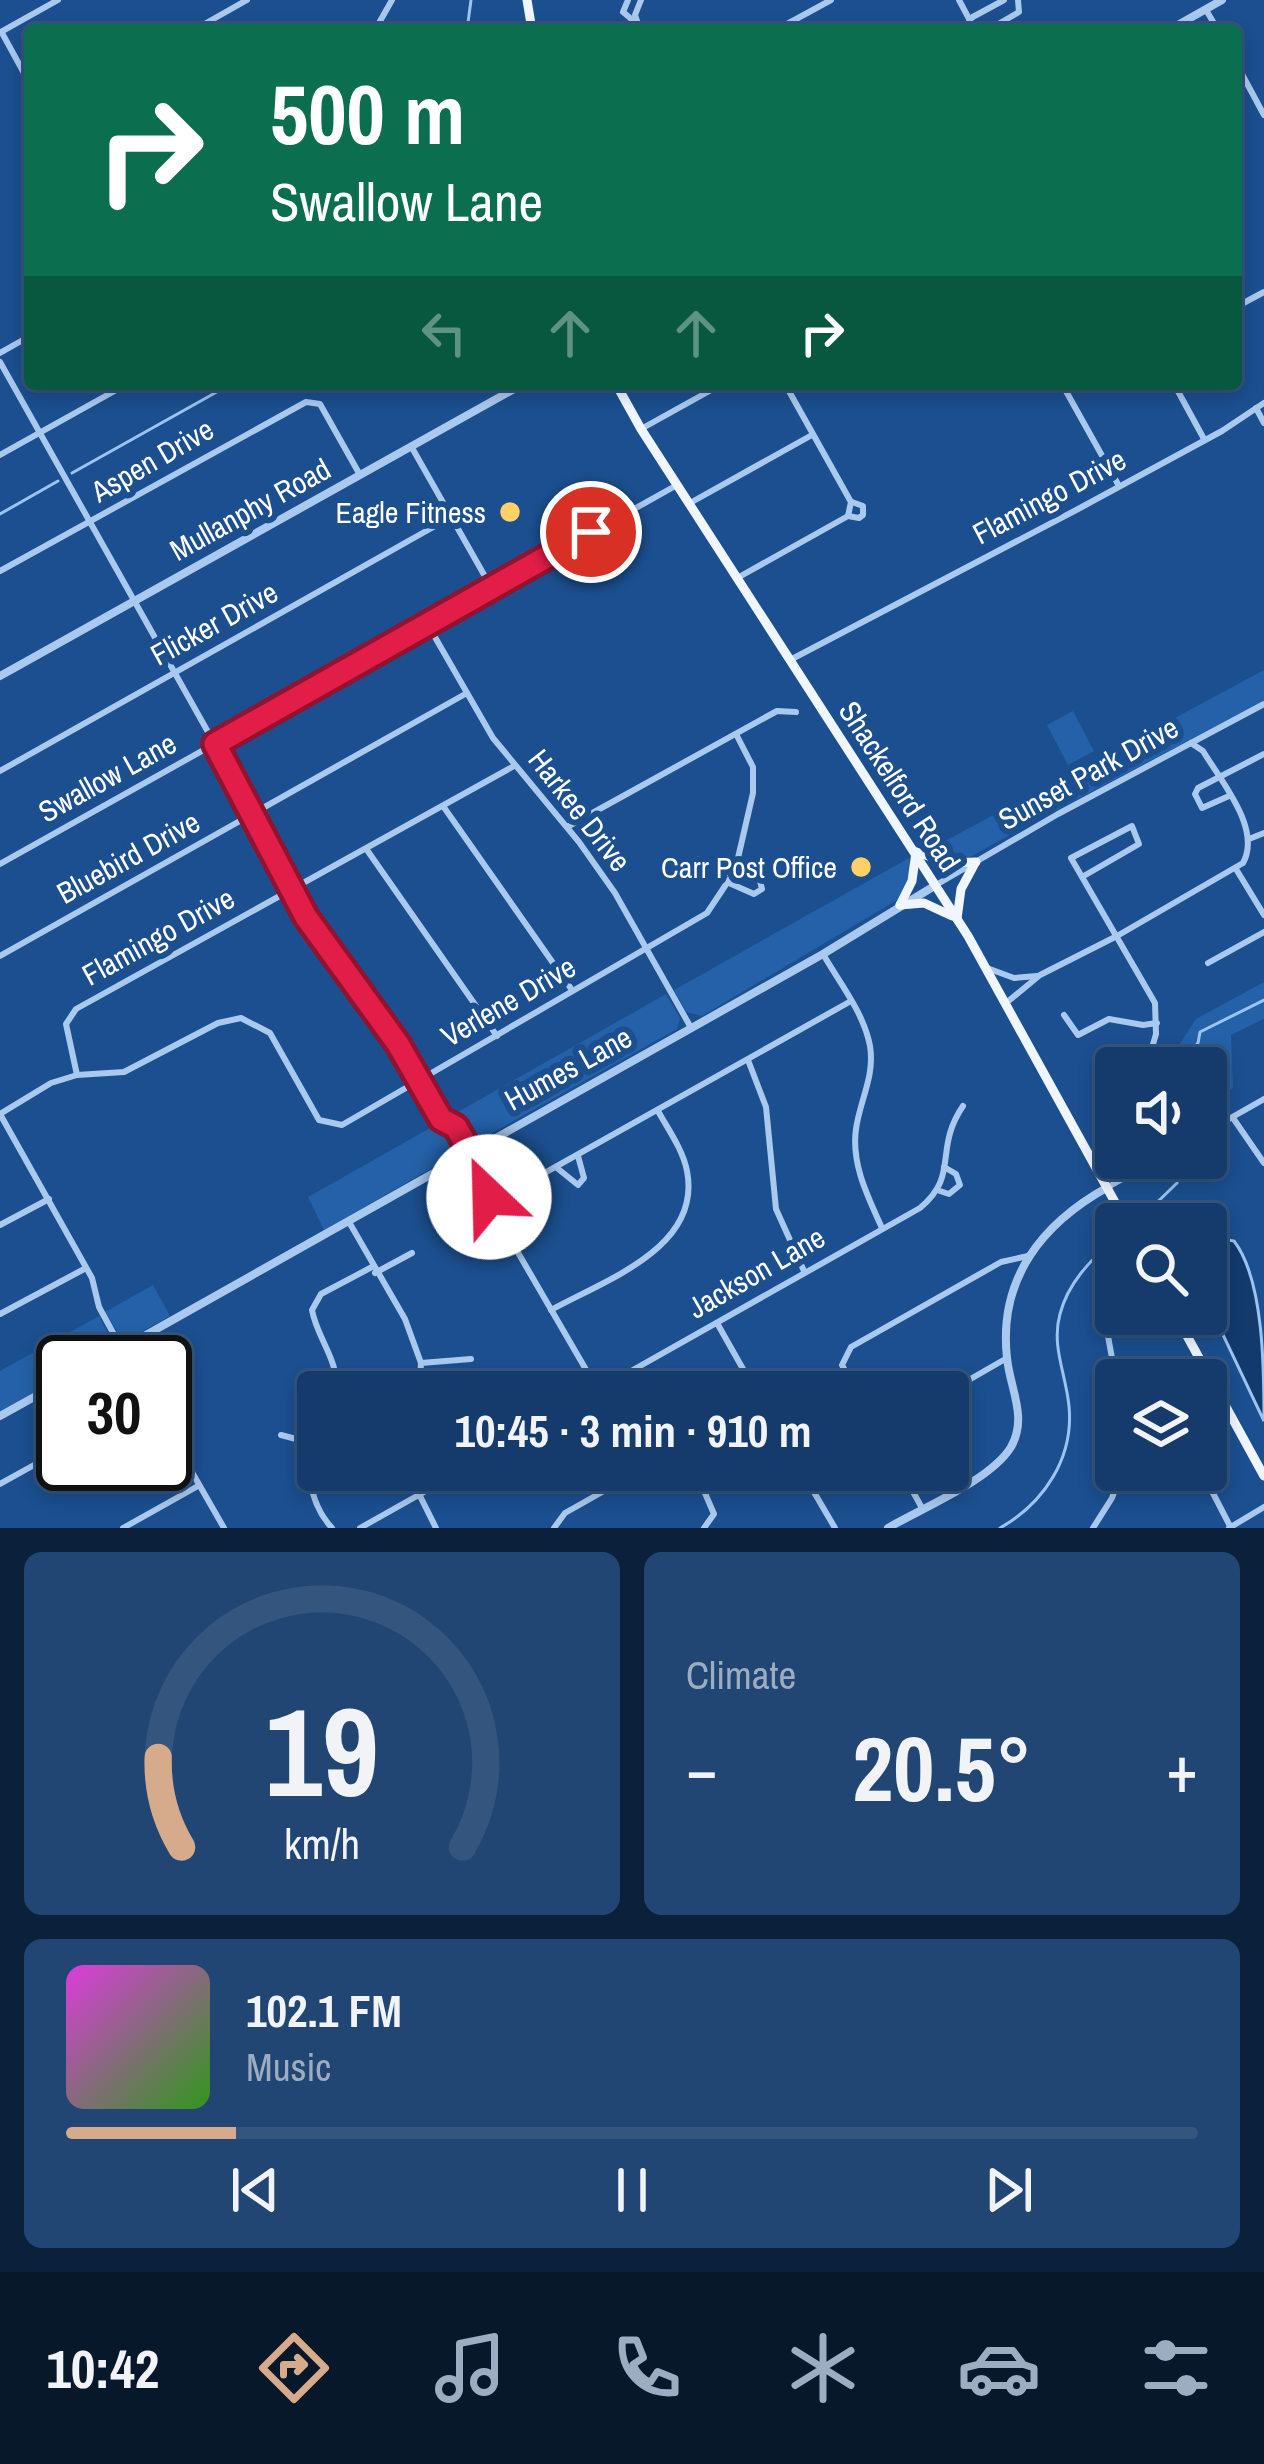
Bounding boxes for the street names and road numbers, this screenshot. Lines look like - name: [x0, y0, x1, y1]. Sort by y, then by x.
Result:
- street label: Aspen Drive: [83, 409, 221, 512]
- street label: Flamingo Drive: [965, 439, 1133, 553]
- street label: Mullanphy Road: [163, 448, 337, 570]
- street label: Flicker Drive: [143, 572, 285, 674]
- street label: Shackelford Road: [830, 693, 970, 879]
- street label: Sunset Park Drive: [991, 707, 1185, 839]
- street label: Swallow Lane: [31, 723, 183, 831]
- street label: Harkee Drive: [520, 741, 640, 879]
- street label: Bluebird Drive: [50, 801, 206, 913]
- street label: Flamingo Drive: [75, 878, 241, 994]
- street label: Verlene Drive: [433, 946, 583, 1056]
- street label: Humes Lane: [497, 1017, 639, 1119]
- street label: Jackson Lane: [680, 1217, 832, 1327]

